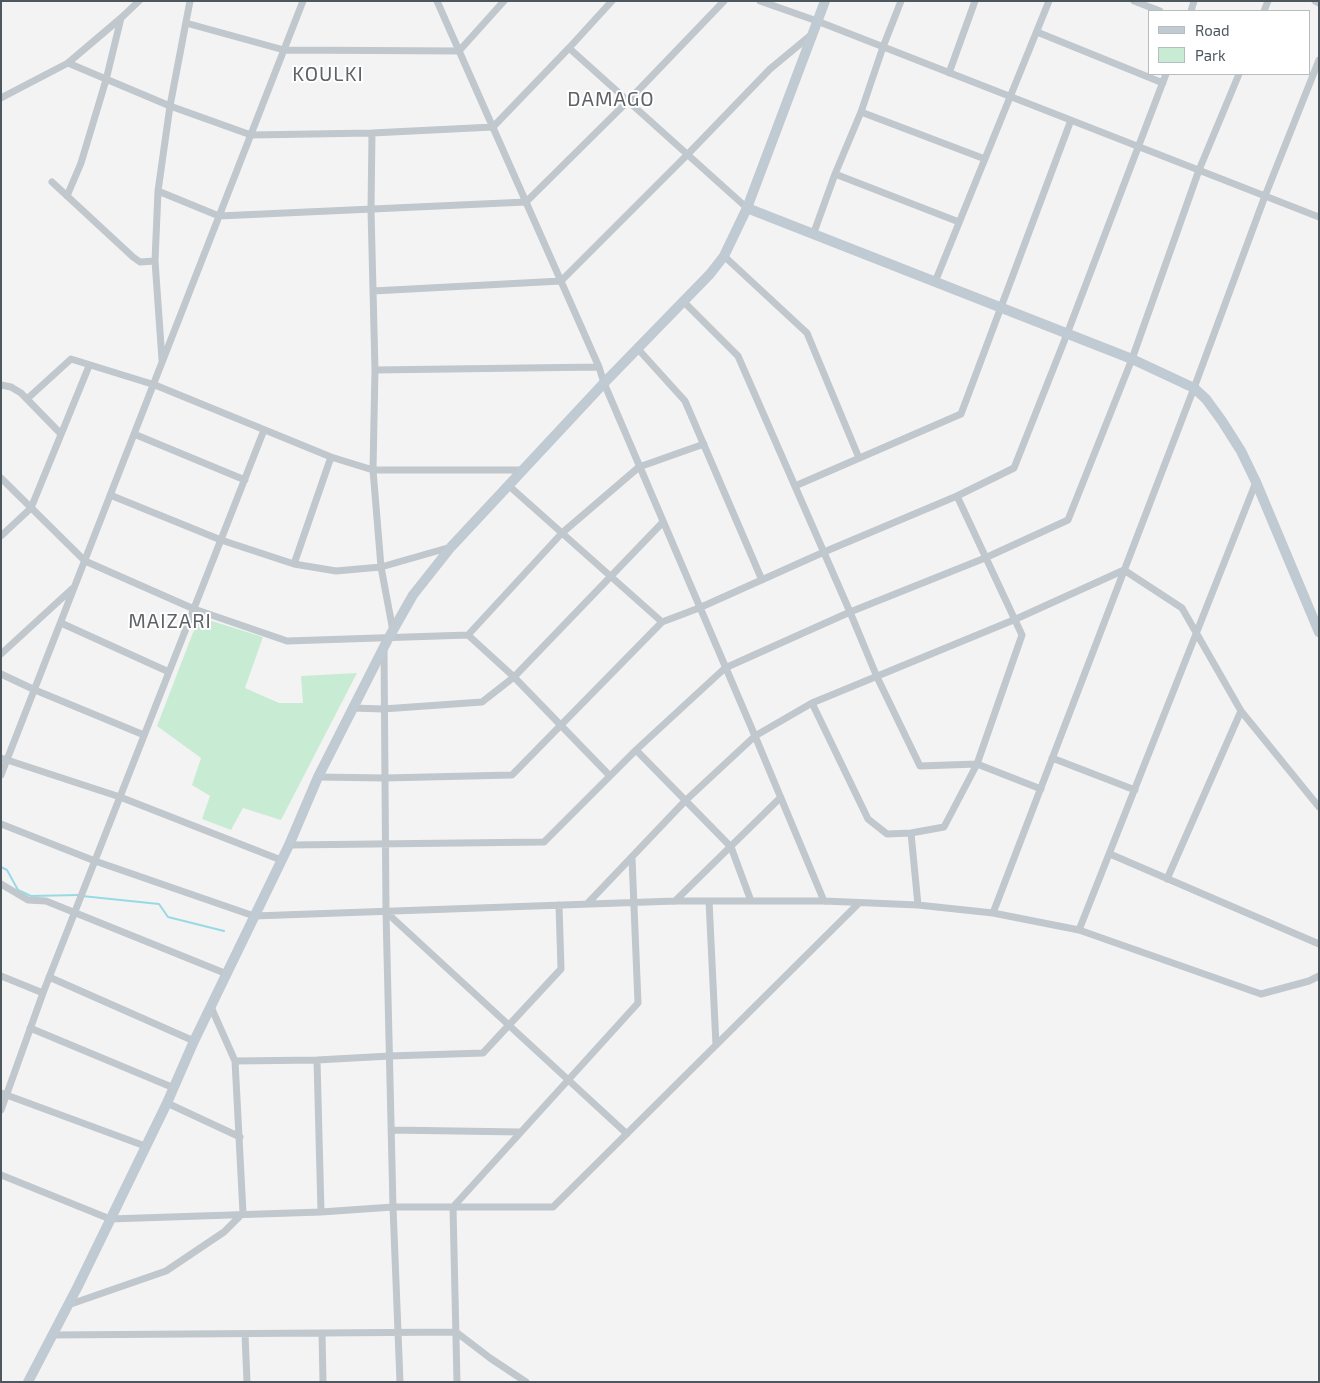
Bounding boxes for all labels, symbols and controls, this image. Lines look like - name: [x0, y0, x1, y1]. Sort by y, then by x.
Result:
- legend: [1148, 10, 1310, 75]
- text: Road: [1195, 21, 1230, 39]
- text: Park: [1195, 46, 1226, 64]
- district label: KOULKI: [292, 62, 364, 86]
- district label: DAMAGO: [567, 87, 655, 111]
- district label: MAIZARI: [127, 609, 213, 633]

